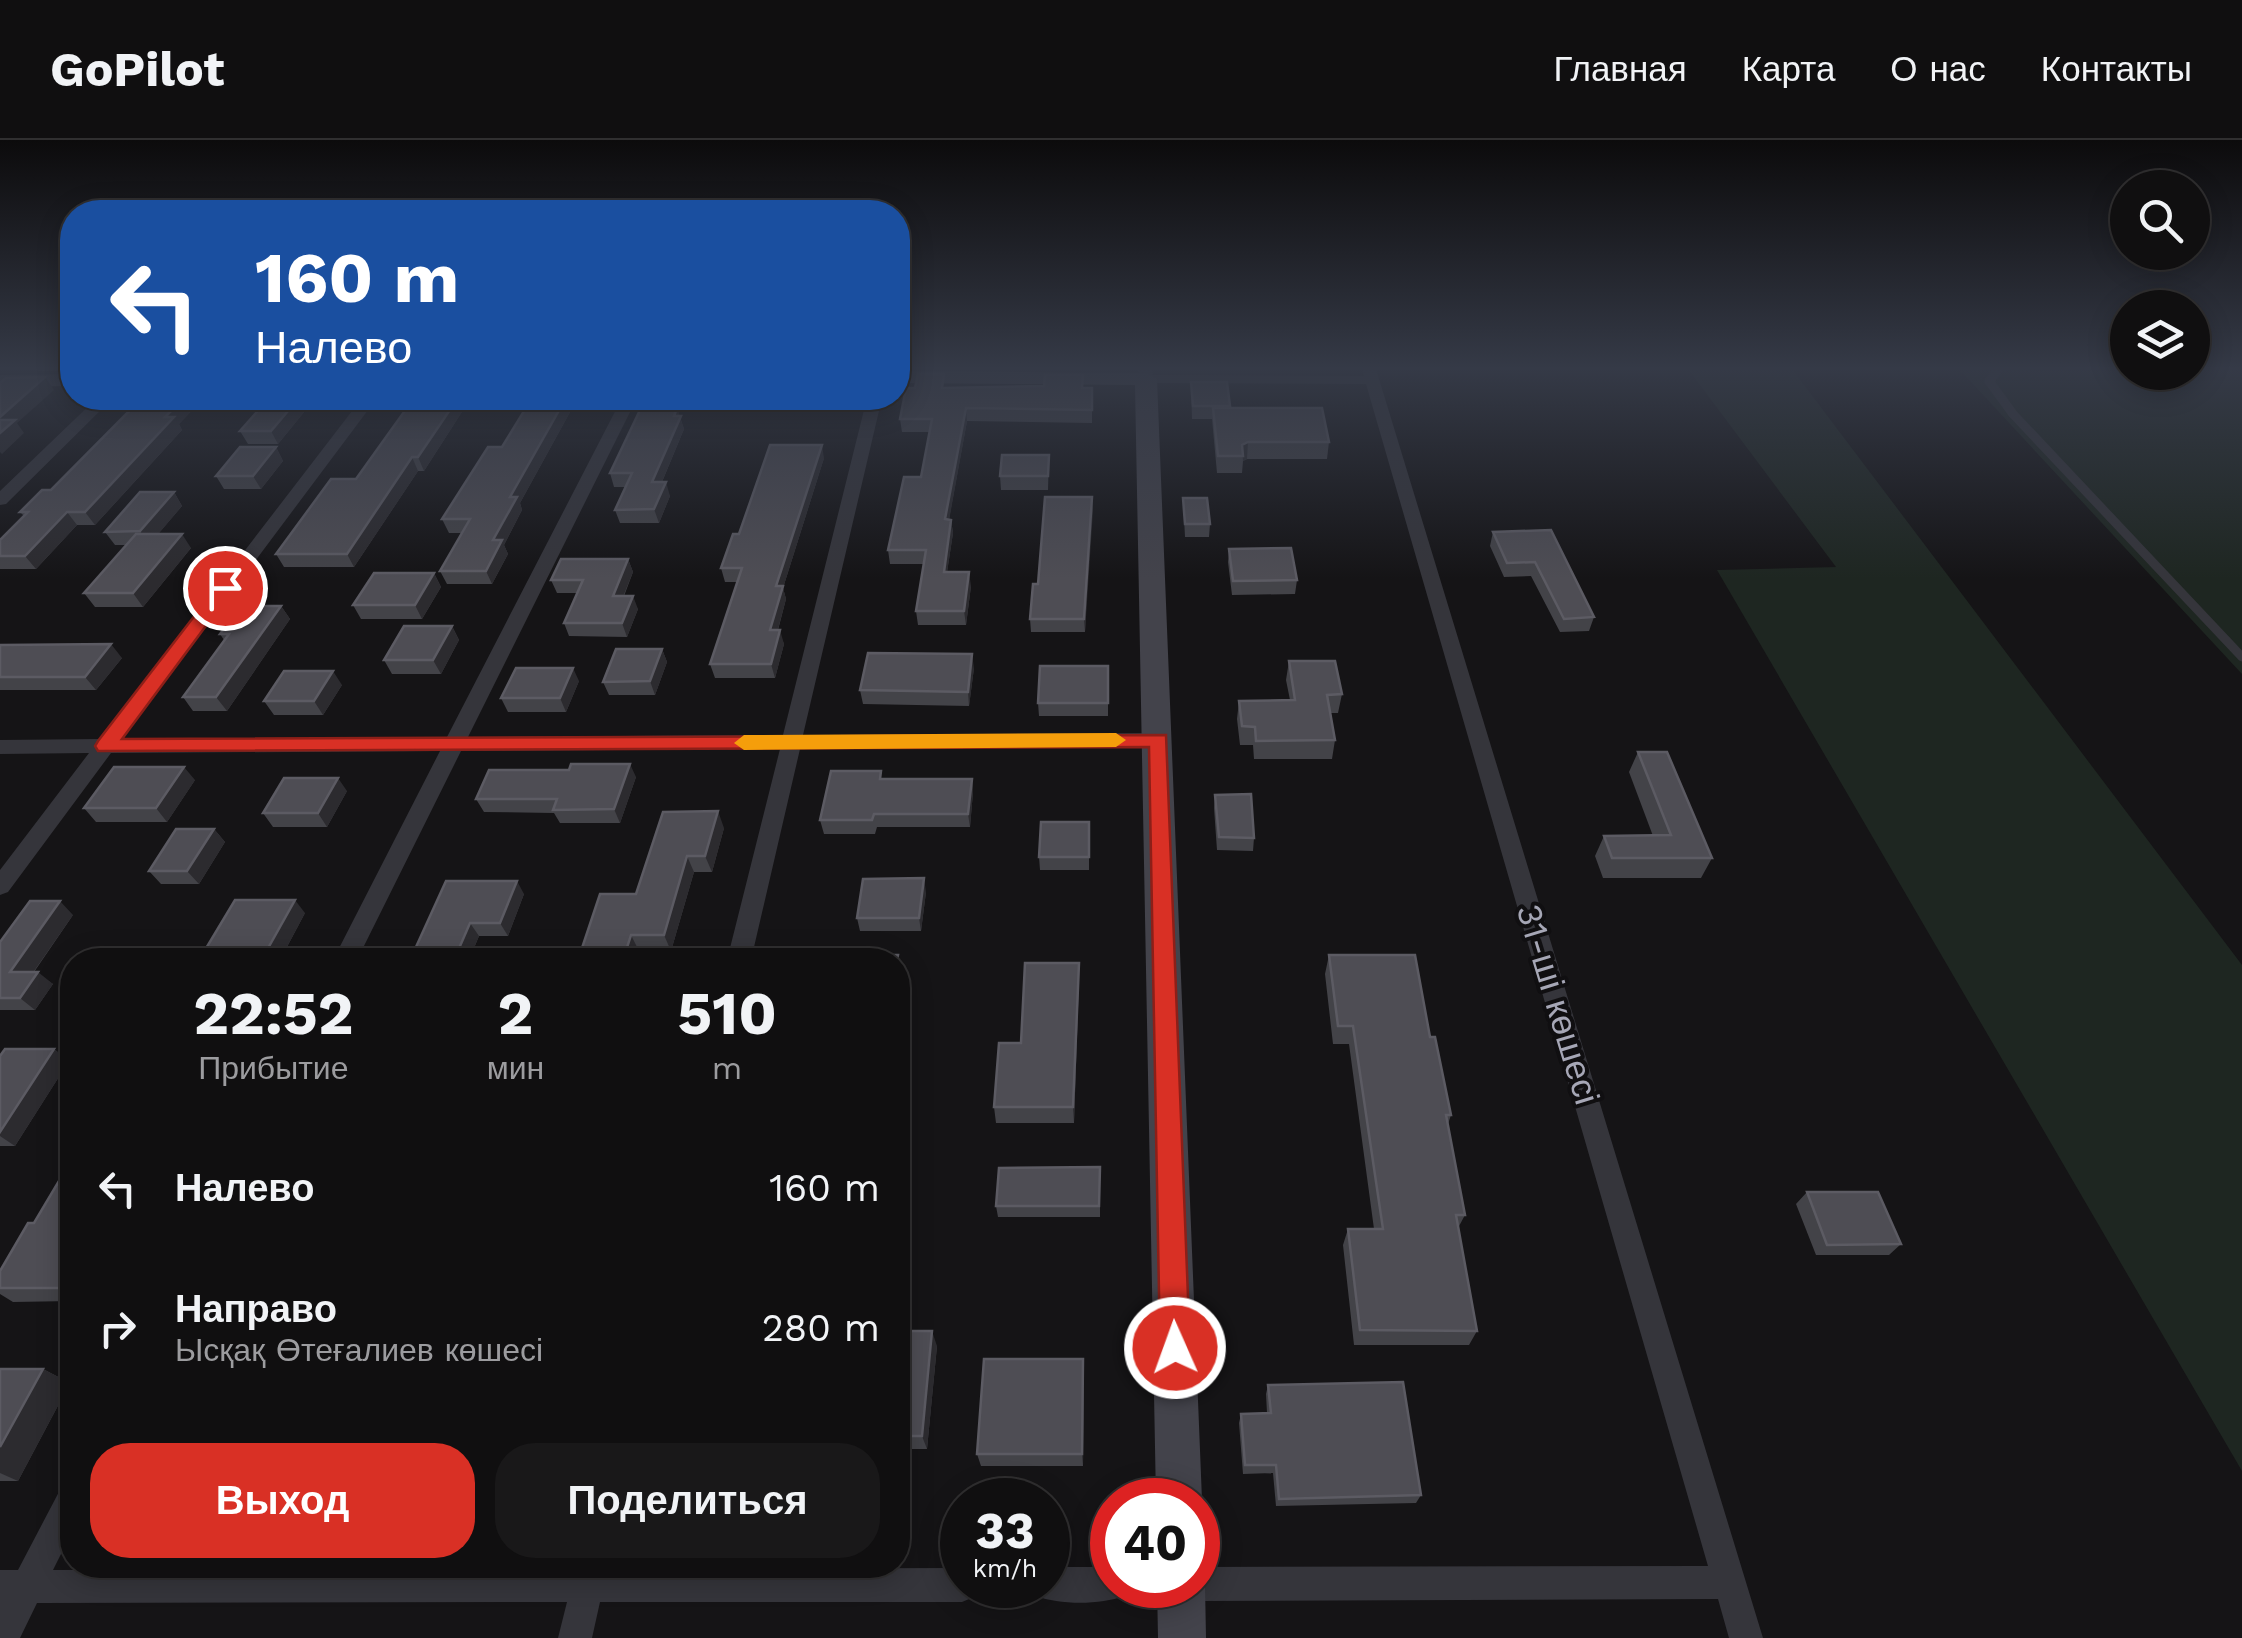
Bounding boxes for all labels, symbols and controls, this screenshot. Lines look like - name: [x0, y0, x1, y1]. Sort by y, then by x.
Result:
- text: GoPilot: [50, 41, 225, 98]
- text: Главная: [1553, 48, 1687, 90]
- text: Карта: [1742, 48, 1835, 90]
- text: О нас: [1890, 48, 1986, 90]
- text: Контакты: [2041, 48, 2192, 90]
- map controls: [2110, 170, 2210, 390]
- button: search: [2110, 170, 2210, 270]
- text: 160 m: [255, 237, 459, 319]
- icon: left: [90, 240, 220, 370]
- button: layers: [2110, 290, 2210, 390]
- text: Налево: [255, 321, 412, 374]
- pin: [183, 546, 268, 631]
- icon: arrive: [198, 561, 253, 616]
- street label: 31-ші көшесі: [1508, 899, 1608, 1109]
- text: 22:52: [193, 978, 354, 1049]
- text: 2: [498, 978, 533, 1049]
- text: 510: [677, 978, 777, 1049]
- text: Прибытие: [198, 1049, 349, 1087]
- text: мин: [487, 1049, 544, 1087]
- text: m: [712, 1049, 742, 1087]
- icon: left: [90, 1161, 145, 1216]
- text: Налево: [175, 1166, 314, 1210]
- text: 160 m: [769, 1166, 880, 1210]
- text: Направо: [175, 1287, 337, 1331]
- position arrow: [1123, 1296, 1227, 1400]
- icon: right: [90, 1301, 145, 1356]
- text: 280 m: [762, 1306, 880, 1350]
- text: Ысқақ Өтеғалиев көшесі: [175, 1331, 543, 1369]
- button: Выход: [90, 1443, 475, 1558]
- button: Поделиться: [495, 1443, 880, 1558]
- speed limit sign: 40: [1090, 1478, 1220, 1608]
- text: 33: [975, 1501, 1035, 1560]
- text: km/h: [973, 1554, 1037, 1583]

